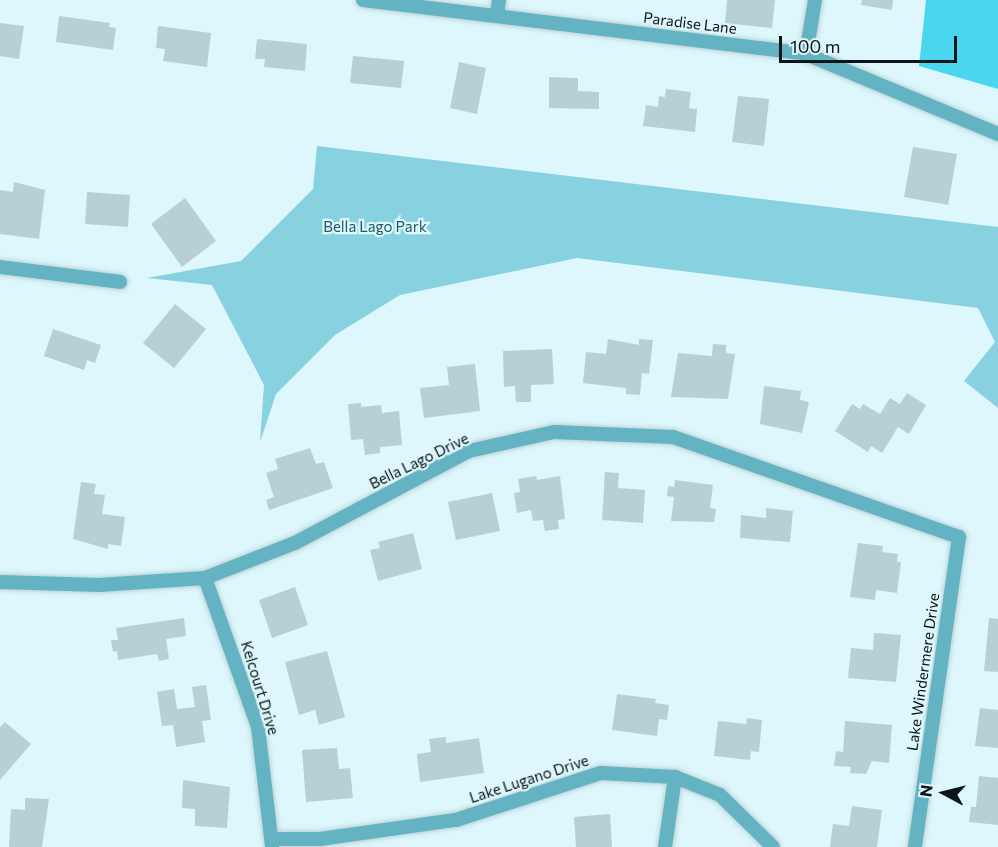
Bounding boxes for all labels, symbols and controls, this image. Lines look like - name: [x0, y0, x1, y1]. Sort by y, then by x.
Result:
- street label: Paradise Lane: [642, 8, 738, 38]
- scale bar: [782, 24, 960, 62]
- text: 100 m: [790, 35, 840, 57]
- park label: Bella Lago Park: [323, 218, 427, 236]
- street label: Bella Lago Drive: [366, 429, 472, 493]
- street label: Lake Windermere Drive: [903, 592, 943, 752]
- street label: Kelcourt Drive: [237, 639, 283, 737]
- street label: Lake Lugano Drive: [467, 751, 591, 807]
- north arrow: [914, 763, 974, 823]
- text: N: [915, 784, 936, 798]

